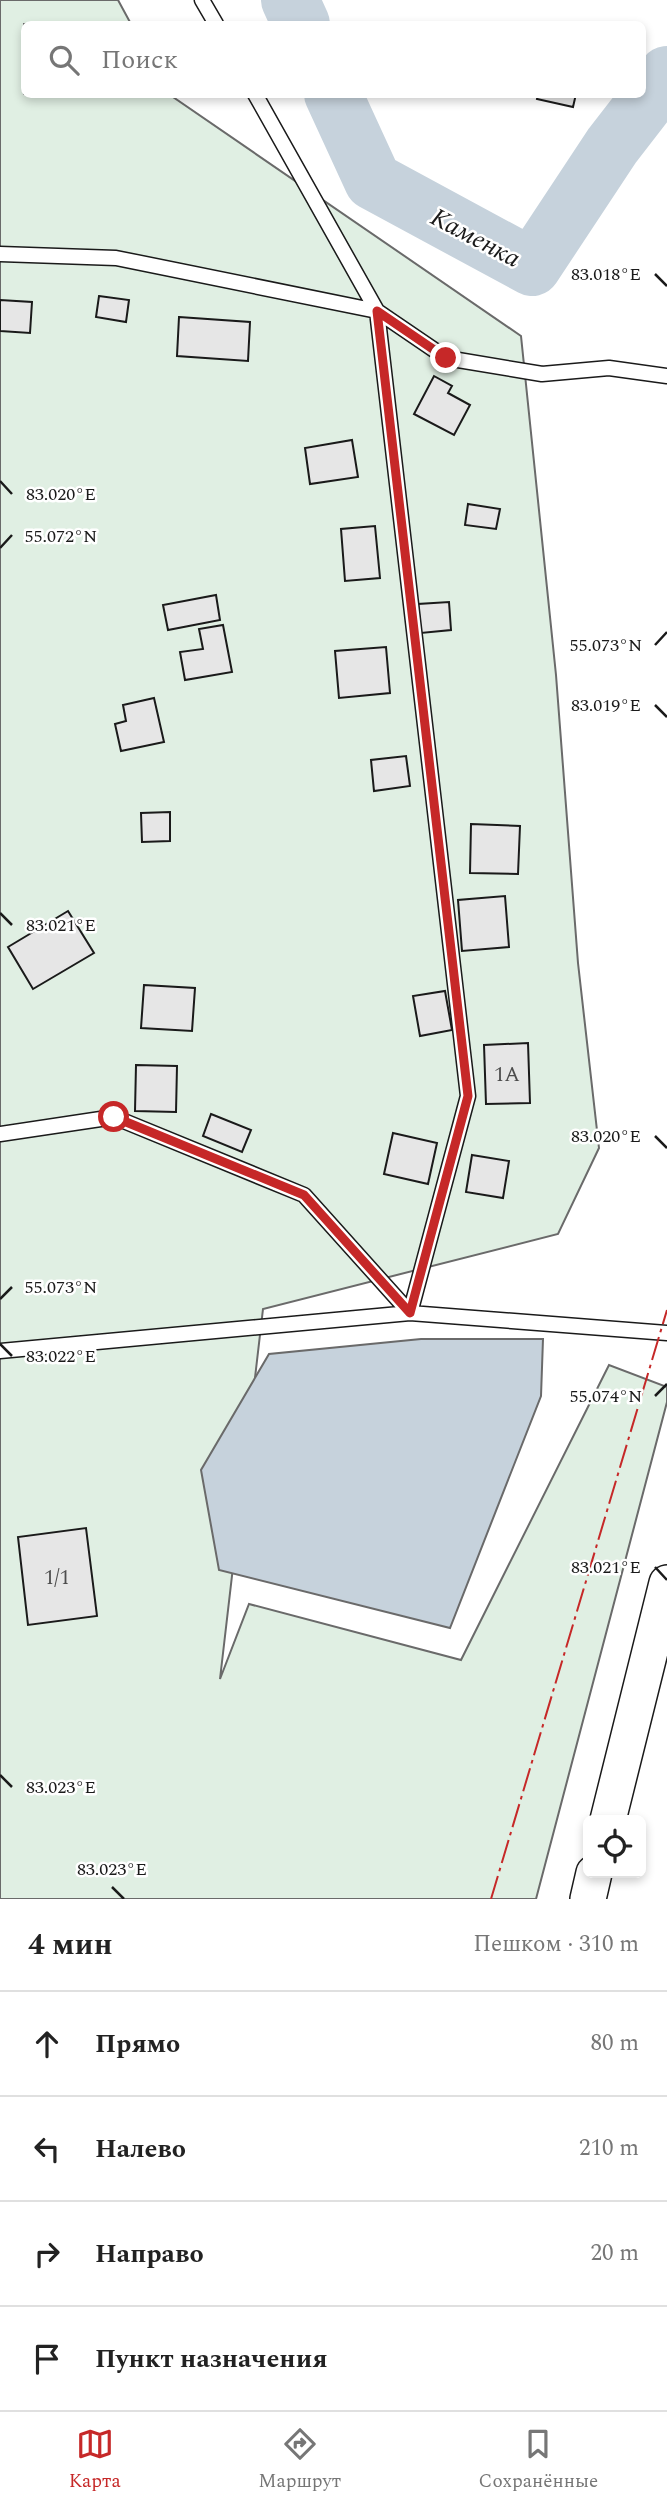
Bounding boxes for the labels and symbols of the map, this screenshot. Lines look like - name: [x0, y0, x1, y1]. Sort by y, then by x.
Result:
- water label: Каменка: [423, 197, 528, 278]
- text: 83.018°E: [571, 261, 641, 288]
- route end: [430, 342, 461, 373]
- text: 83.020°E: [26, 481, 96, 508]
- text: 55.072°N: [25, 523, 97, 550]
- text: 55.073°N: [570, 632, 642, 659]
- text: 83.019°E: [571, 692, 641, 719]
- text: 83.021°E: [26, 912, 96, 939]
- house number: 1А: [494, 1059, 520, 1091]
- route start: [98, 1101, 129, 1132]
- text: 83.020°E: [571, 1123, 641, 1150]
- text: 55.073°N: [25, 1274, 97, 1301]
- text: 83.022°E: [26, 1343, 96, 1370]
- text: 55.074°N: [570, 1383, 642, 1410]
- text: 83.021°E: [571, 1554, 641, 1581]
- house number: 1/1: [44, 1562, 70, 1594]
- text: 83.023°E: [26, 1774, 96, 1801]
- text: 83.023°E: [77, 1856, 147, 1883]

